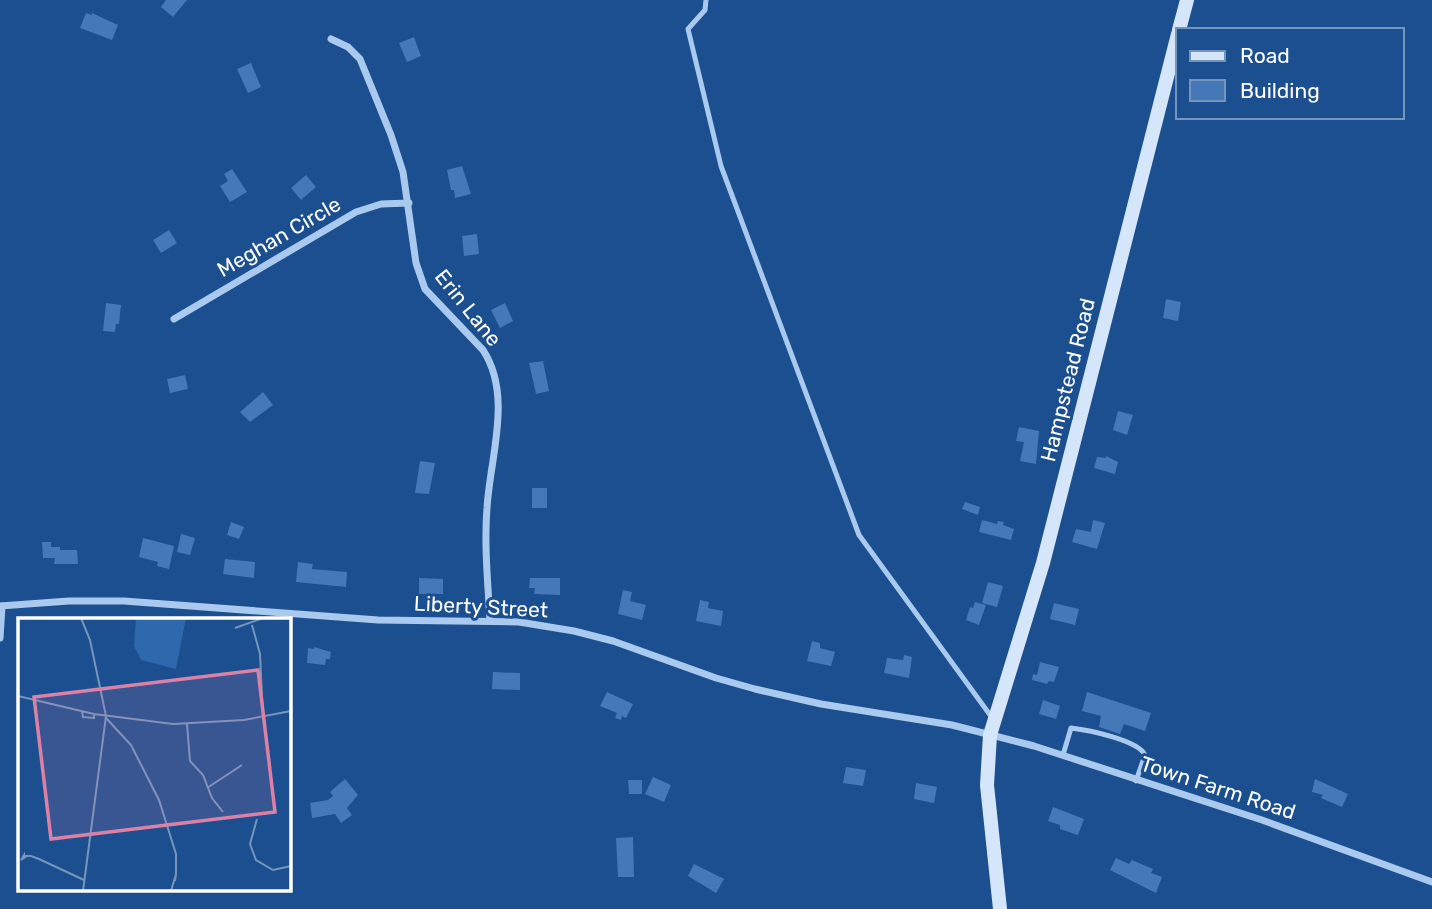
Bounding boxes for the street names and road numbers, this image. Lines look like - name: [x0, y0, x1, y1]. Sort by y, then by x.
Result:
- street label: Meghan Circle: [213, 191, 345, 282]
- street label: Erin Lane: [430, 264, 507, 351]
- street label: Hampstead Road: [1035, 296, 1100, 464]
- street label: Liberty Street: [413, 591, 549, 622]
- street label: Town Farm Road: [1138, 751, 1299, 824]

